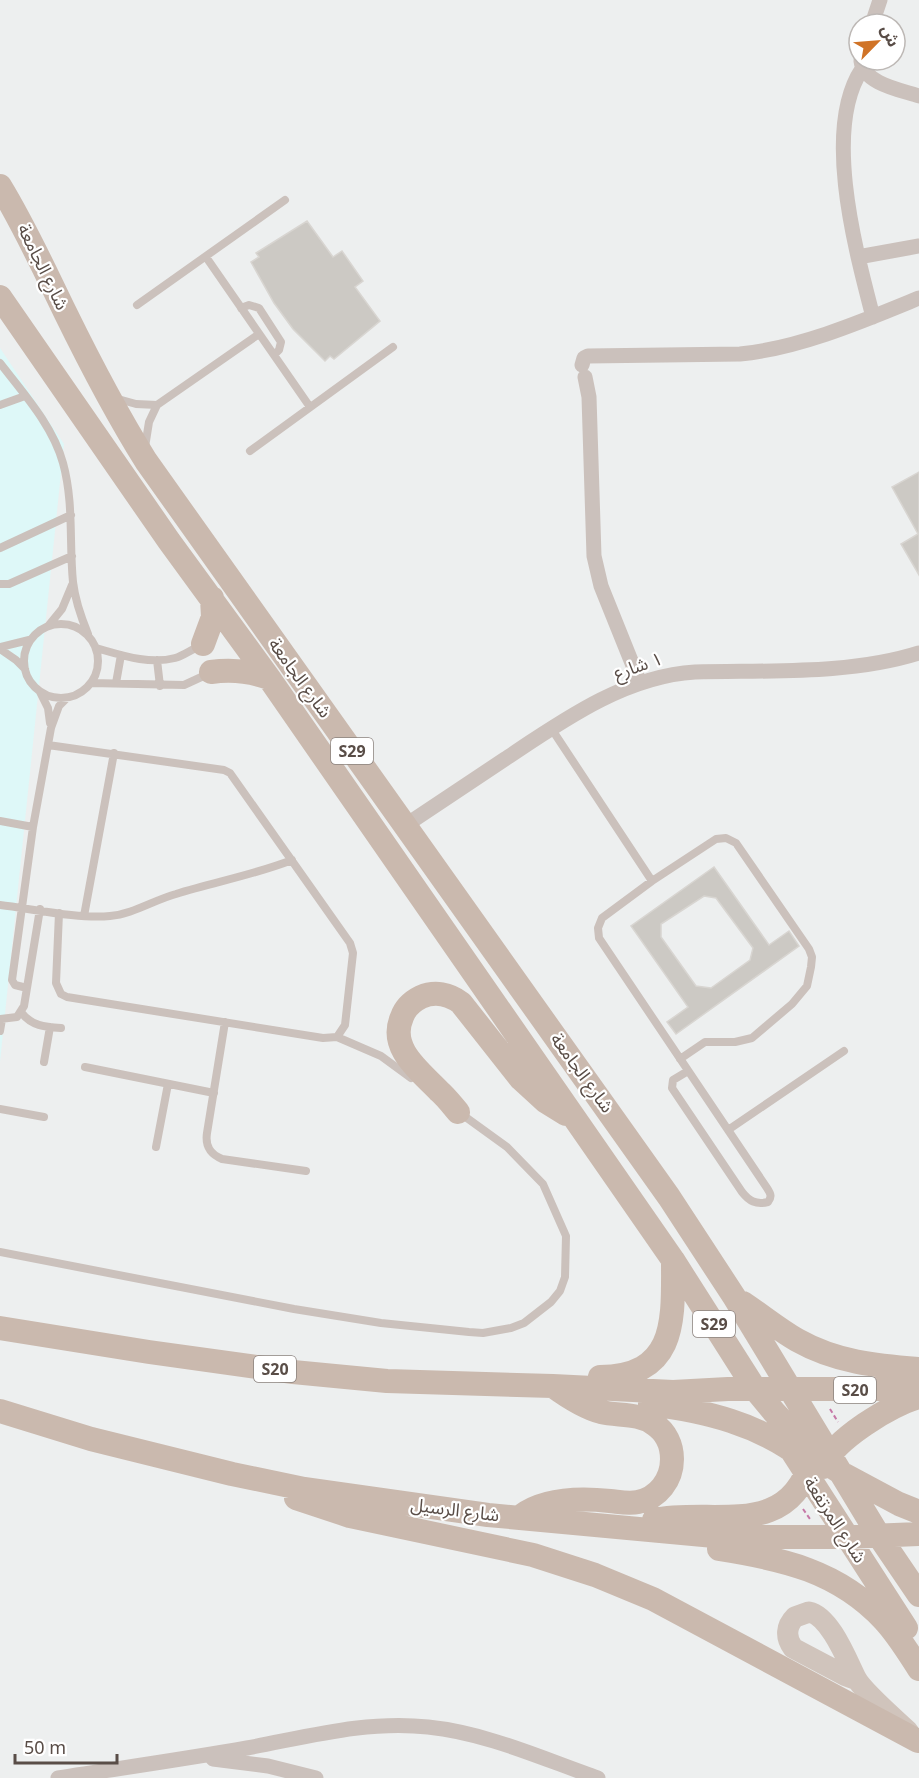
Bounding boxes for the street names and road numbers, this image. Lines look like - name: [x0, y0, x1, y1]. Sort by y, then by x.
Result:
- street label: شارع الجامعة: [10, 220, 75, 315]
- street label: شارع الجامعة: [261, 633, 338, 724]
- street label: ١ شارع: [610, 646, 666, 687]
- road number: S29: [331, 738, 373, 764]
- street label: شارع الجامعة: [543, 1028, 620, 1119]
- road number: S29: [693, 1311, 735, 1337]
- road number: S20: [254, 1356, 296, 1382]
- road number: S20: [834, 1377, 876, 1403]
- street label: شارع المرتفعة: [797, 1472, 873, 1569]
- street label: شارع الرسيل: [409, 1492, 501, 1529]

